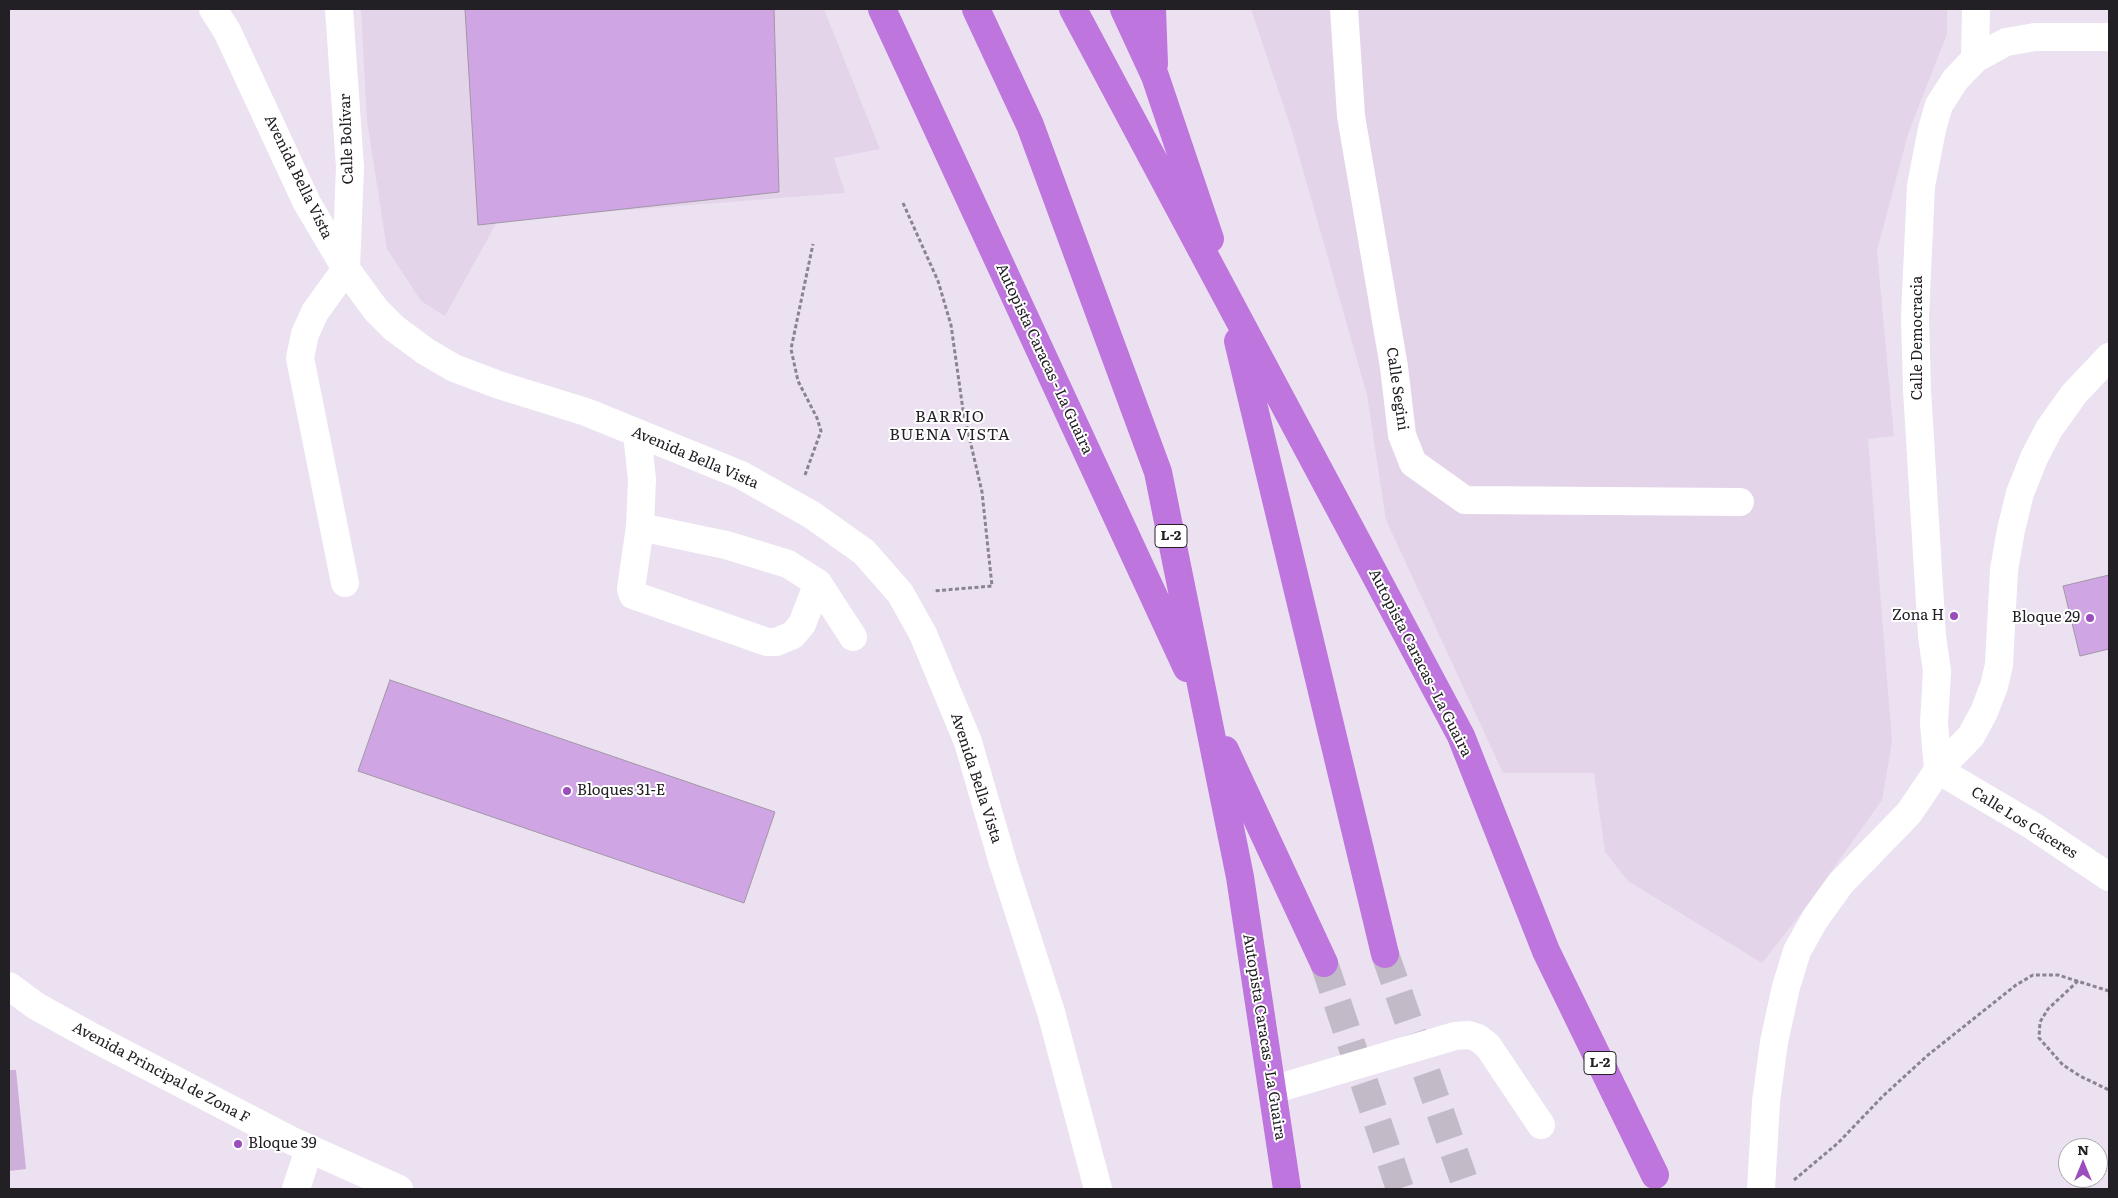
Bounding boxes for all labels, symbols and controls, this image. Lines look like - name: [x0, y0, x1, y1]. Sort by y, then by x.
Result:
- street label: Calle Bolívar: [336, 93, 358, 185]
- street label: Avenida Bella Vista: [260, 112, 336, 242]
- street label: Autopista Caracas - La Guaira: [992, 261, 1096, 457]
- street label: Calle Democracia: [1909, 276, 1927, 400]
- street label: Calle Segini: [1382, 346, 1412, 432]
- district label: BARRIO BUENA VISTA: [888, 407, 1012, 445]
- street label: Avenida Bella Vista: [629, 423, 761, 493]
- road number: L-2: [1155, 524, 1187, 548]
- street label: Autopista Caracas - La Guaira: [1365, 566, 1475, 760]
- place label: Zona H: [1892, 607, 1944, 625]
- place label: Bloque 29: [2012, 609, 2080, 627]
- marker: Zona H: [1948, 610, 1960, 622]
- marker: Bloque 29: [2084, 612, 2096, 624]
- street label: Avenida Bella Vista: [946, 711, 1006, 845]
- place label: Bloques 31-E: [577, 782, 665, 800]
- street label: Calle Los Cáceres: [1968, 783, 2080, 863]
- marker: Bloques 31-E: [561, 785, 573, 797]
- street label: Autopista Caracas - La Guaira: [1239, 933, 1289, 1141]
- street label: Avenida Principal de Zona F: [69, 1018, 253, 1128]
- road number: L-2: [1584, 1052, 1616, 1074]
- place label: Bloque 39: [248, 1135, 317, 1153]
- marker: Bloque 39: [232, 1138, 244, 1150]
- north arrow: [2058, 1138, 2108, 1188]
- text: N: [2077, 1139, 2089, 1159]

